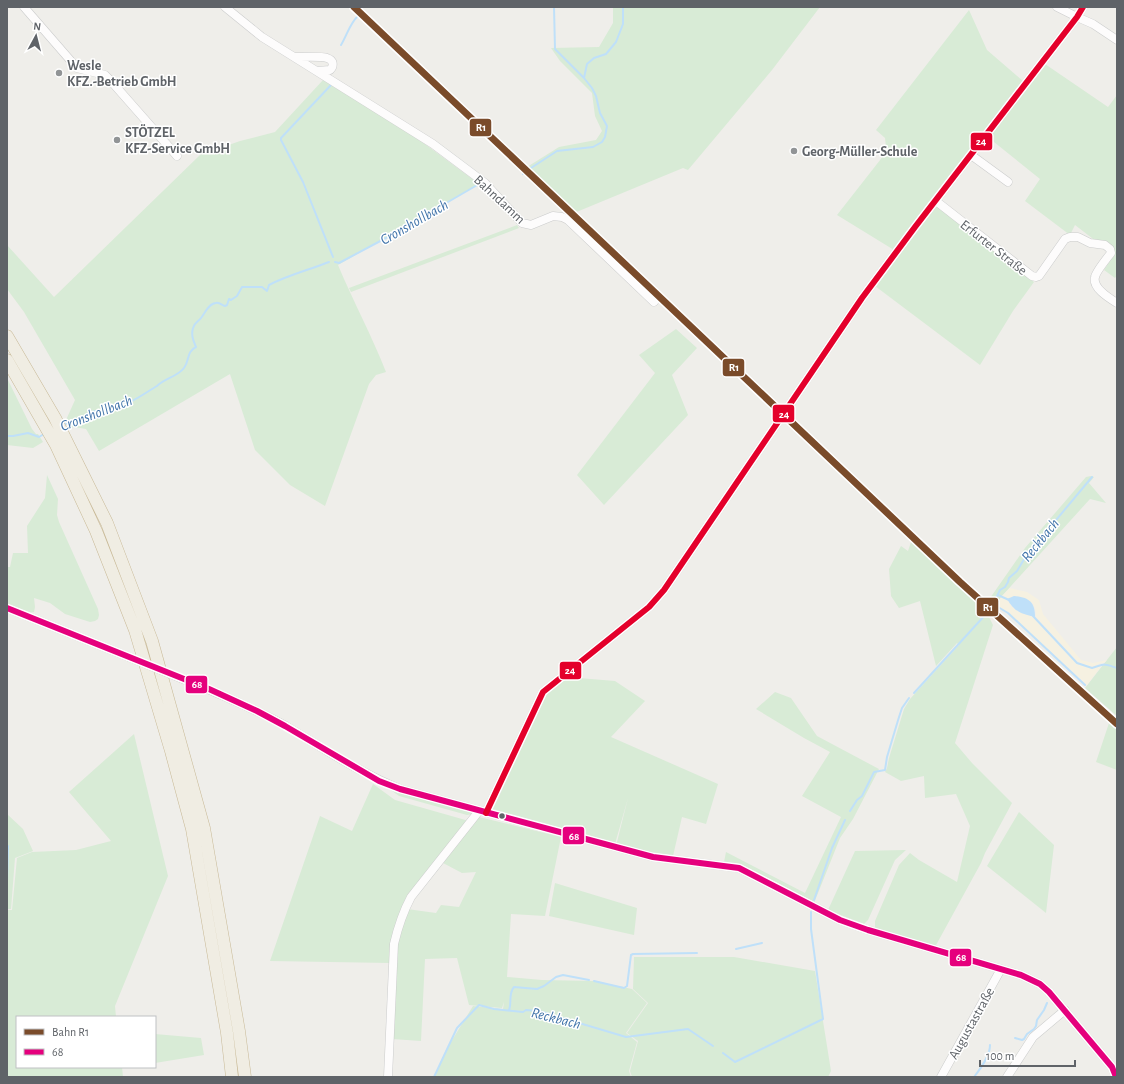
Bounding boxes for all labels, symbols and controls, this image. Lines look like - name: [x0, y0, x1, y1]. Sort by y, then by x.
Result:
- north arrow: [16, 16, 56, 56]
- text: N: [33, 21, 42, 32]
- place label: Wesle KFZ.-Betrieb GmbH: [67, 59, 177, 89]
- marker: Wesle KFZ.-Betrieb GmbH: [54, 68, 64, 78]
- line badge: R1: [469, 118, 492, 137]
- text: R1: [476, 122, 486, 133]
- place label: STÖTZEL KFZ-Service GmbH: [125, 124, 230, 156]
- line badge: 24: [970, 132, 993, 151]
- marker: STÖTZEL KFZ-Service GmbH: [112, 135, 122, 145]
- text: 24: [976, 136, 987, 147]
- place label: Georg-Müller-Schule: [802, 145, 918, 159]
- marker: Georg-Müller-Schule: [789, 146, 799, 156]
- street label: Bahndamm: [471, 173, 528, 227]
- water label: Cronshollbach: [378, 197, 451, 248]
- street label: Erfurter Straße: [957, 217, 1029, 278]
- line badge: R1: [722, 358, 745, 377]
- text: R1: [729, 362, 739, 373]
- water label: Cronshollbach: [58, 393, 134, 434]
- line badge: 24: [772, 404, 795, 423]
- text: 24: [779, 409, 790, 420]
- water label: Reckbach: [1019, 516, 1062, 565]
- line badge: R1: [976, 597, 999, 617]
- text: R1: [983, 602, 993, 613]
- line badge: 24: [559, 661, 582, 680]
- text: 24: [565, 665, 576, 676]
- line badge: 68: [185, 675, 208, 694]
- text: 68: [192, 679, 202, 690]
- unlabelled marker: [497, 811, 507, 821]
- line badge: 68: [562, 826, 585, 845]
- text: 68: [569, 831, 579, 842]
- line badge: 68: [949, 948, 972, 967]
- text: 68: [956, 952, 966, 963]
- street label: Augustastraße: [946, 985, 997, 1062]
- water label: Reckbach: [530, 1005, 582, 1032]
- legend: [16, 1016, 156, 1068]
- text: Bahn R1: [52, 1026, 89, 1038]
- scale bar: [980, 1042, 1075, 1068]
- text: 68: [52, 1046, 64, 1058]
- text: 100 m: [986, 1050, 1014, 1062]

